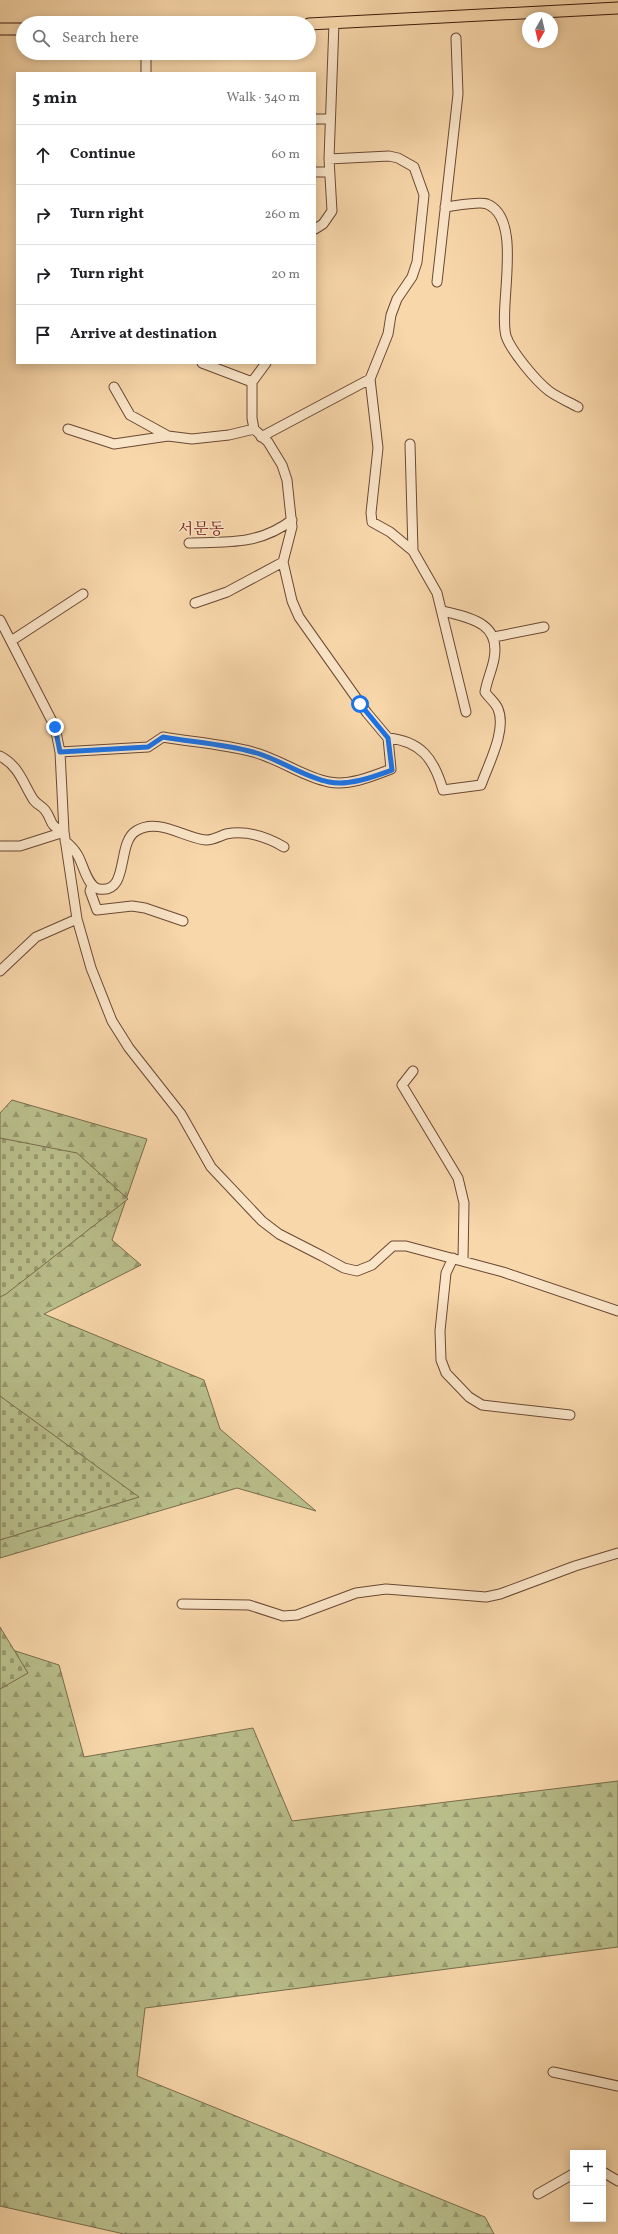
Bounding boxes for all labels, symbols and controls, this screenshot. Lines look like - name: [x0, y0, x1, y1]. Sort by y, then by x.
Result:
- north arrow: [522, 12, 558, 48]
- search box: [16, 16, 316, 60]
- icon: search: [30, 27, 52, 49]
- text: Search here: [62, 28, 139, 49]
- text: 5 min: [32, 87, 77, 110]
- text: Walk · 340 m: [227, 89, 300, 107]
- icon: ahead: [32, 144, 54, 166]
- text: Continue: [70, 144, 135, 165]
- text: 60 m: [272, 146, 300, 164]
- icon: right: [32, 204, 54, 226]
- text: Turn right: [70, 204, 144, 225]
- text: 260 m: [265, 206, 300, 224]
- icon: right: [32, 264, 54, 286]
- text: Turn right: [70, 264, 144, 285]
- text: 20 m: [271, 266, 300, 284]
- icon: arrive: [32, 324, 54, 346]
- text: Arrive at destination: [70, 324, 217, 345]
- district label: 서문동: [178, 519, 225, 541]
- route start: [351, 695, 369, 713]
- route end: [46, 718, 64, 736]
- map controls: [570, 2150, 606, 2222]
- button: +: [570, 2150, 606, 2186]
- button: −: [570, 2186, 606, 2222]

